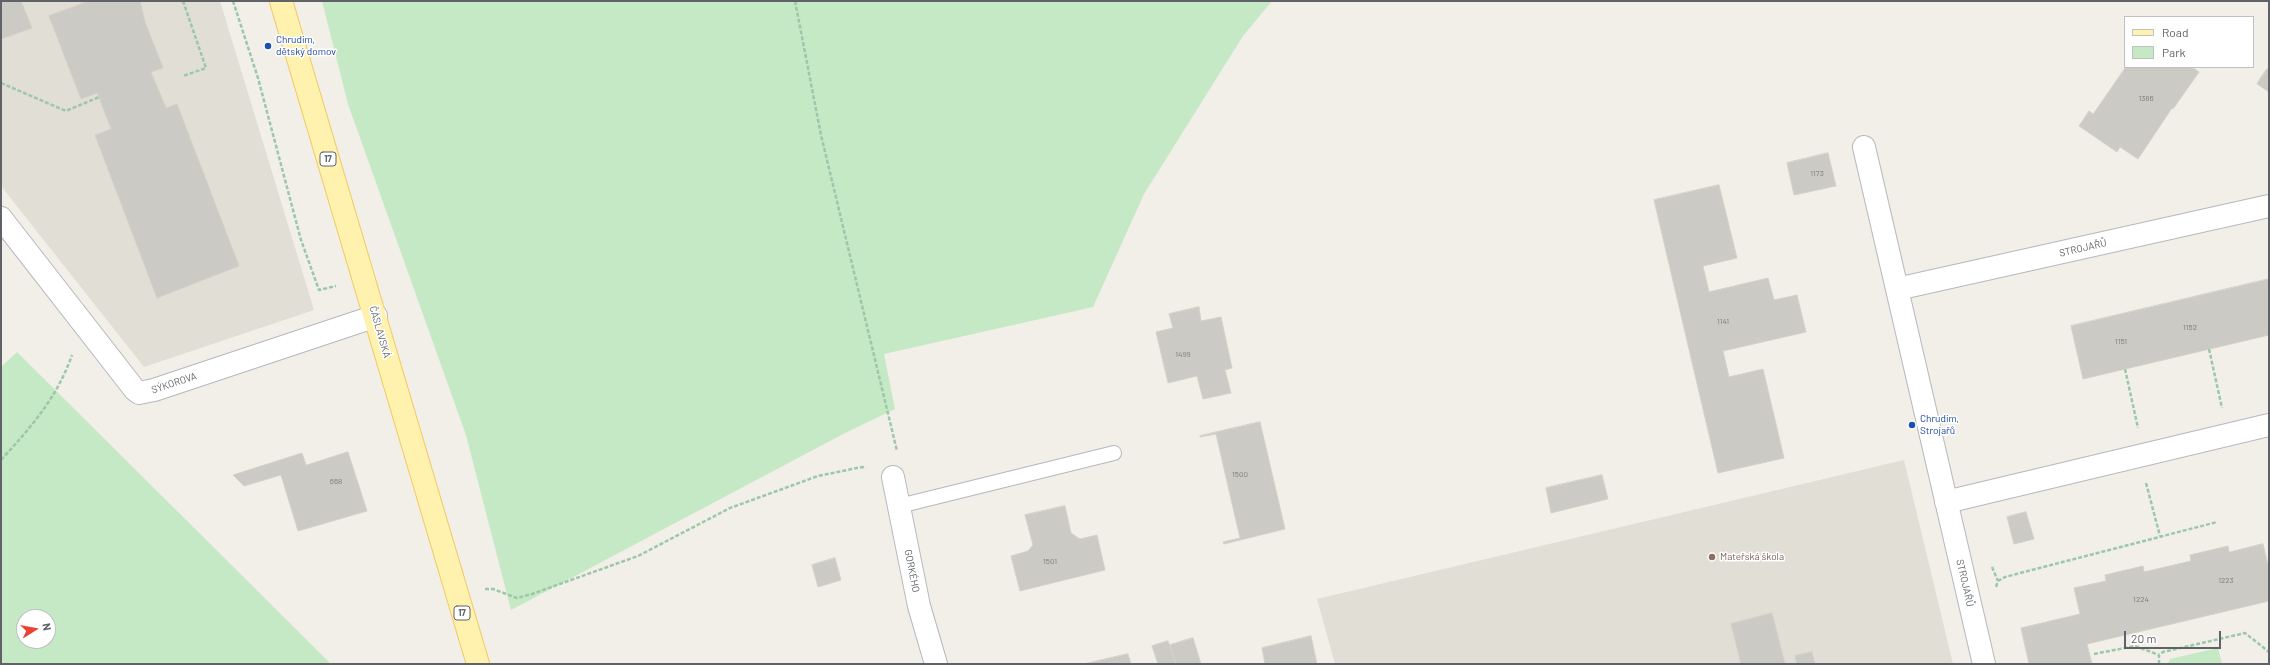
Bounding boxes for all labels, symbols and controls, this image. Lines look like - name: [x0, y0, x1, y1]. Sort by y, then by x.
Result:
- legend: [2124, 16, 2254, 68]
- text: Road: [2162, 25, 2189, 39]
- place label: Chrudim, dětský domov: [276, 34, 336, 58]
- marker: Chrudim, dětský domov: [263, 41, 273, 51]
- text: Park: [2162, 45, 2186, 59]
- house number: 1386: [2138, 93, 2154, 103]
- road number: 17: [320, 152, 336, 166]
- house number: 1173: [1810, 168, 1824, 178]
- street label: STROJAŘŮ: [2058, 237, 2108, 259]
- street label: ČÁSLAVSKÁ: [367, 305, 393, 359]
- house number: 1141: [1717, 316, 1729, 326]
- house number: 1152: [2183, 322, 2197, 332]
- house number: 1151: [2115, 336, 2127, 346]
- house number: 1499: [1175, 349, 1191, 359]
- street label: SÝKOROVA: [150, 370, 198, 396]
- place label: Chrudim, Strojařů: [1920, 413, 1959, 436]
- marker: Chrudim, Strojařů: [1907, 420, 1917, 430]
- house number: 1500: [1232, 469, 1248, 479]
- house number: 668: [330, 476, 342, 486]
- street label: GORKÉHO: [902, 549, 922, 593]
- place label: Mateřská škola: [1720, 551, 1784, 563]
- marker: Mateřská škola: [1707, 552, 1717, 562]
- house number: 1501: [1043, 556, 1057, 566]
- street label: STROJAŘŮ: [1954, 558, 1976, 608]
- house number: 1223: [2218, 575, 2234, 585]
- house number: 1224: [2133, 594, 2149, 604]
- road number: 17: [454, 606, 470, 620]
- north arrow: [16, 609, 56, 649]
- text: N: [40, 622, 54, 632]
- scale bar: [2126, 623, 2223, 649]
- text: 20 m: [2131, 631, 2157, 645]

